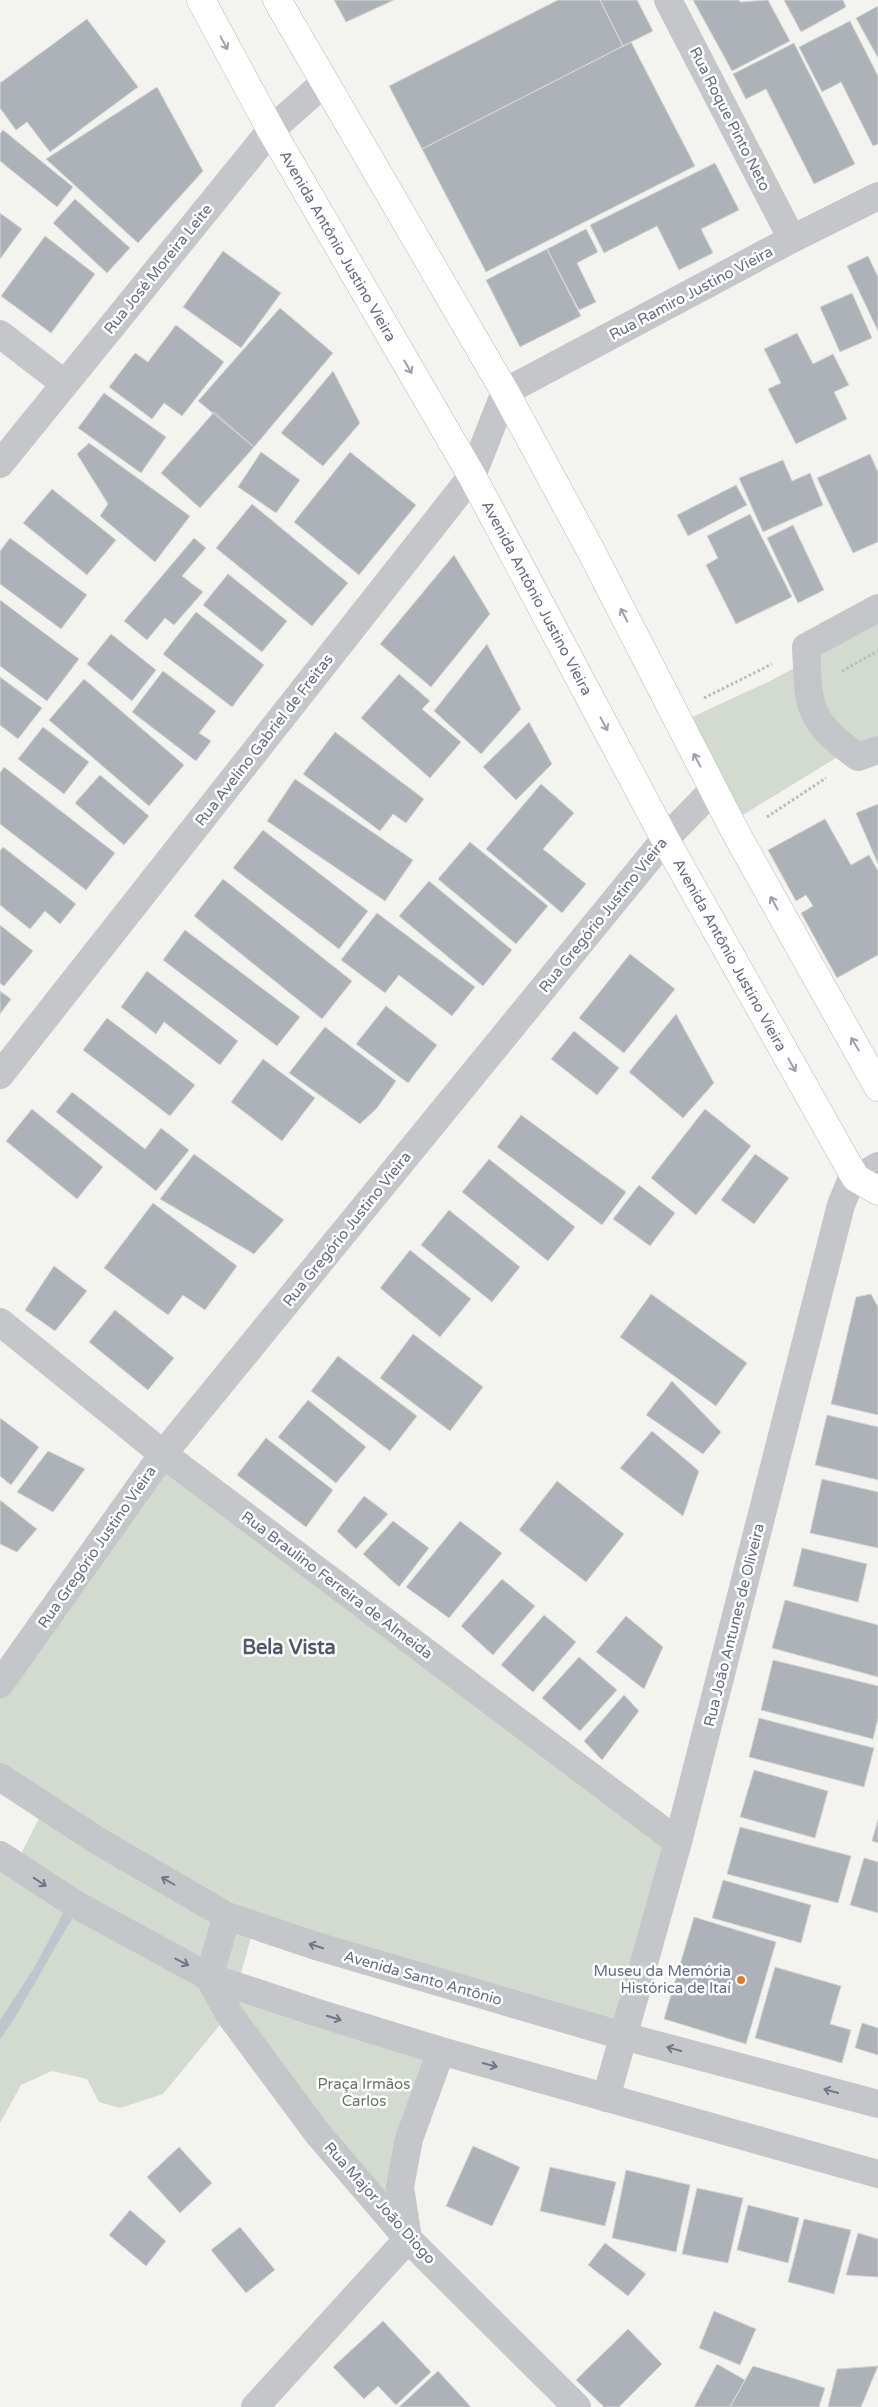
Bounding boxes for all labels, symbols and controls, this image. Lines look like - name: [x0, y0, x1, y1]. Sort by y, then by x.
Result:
- one-way arrow: [220, 35, 229, 50]
- street label: Rua Roque Pinto Neto: [686, 44, 774, 194]
- street label: Avenida Antônio Justino Vieira: [276, 147, 400, 345]
- street label: Rua José Moreira Leite: [100, 200, 216, 338]
- street label: Rua Ramiro Justino Vieira: [606, 242, 776, 344]
- one-way arrow: [404, 359, 414, 373]
- street label: Avenida Antônio Justino Vieira: [478, 498, 596, 698]
- one-way arrow: [619, 608, 628, 623]
- street label: Rua Avelino Gabriel de Freitas: [191, 650, 337, 830]
- one-way arrow: [600, 716, 609, 731]
- one-way arrow: [692, 753, 702, 768]
- street label: Rua Gregório Justino Vieira: [535, 834, 671, 996]
- street label: Avenida Antônio Justino Vieira: [669, 855, 791, 1055]
- one-way arrow: [769, 896, 778, 911]
- one-way arrow: [849, 1037, 859, 1052]
- one-way arrow: [788, 1058, 798, 1072]
- street label: Rua Gregório Justino Vieira: [279, 1148, 415, 1310]
- street label: Rua Gregório Justino Vieira: [34, 1462, 160, 1632]
- street label: Rua Braulino Ferreira de Almeida: [238, 1507, 436, 1663]
- street label: Rua João Antunes de Oliveira: [700, 1521, 768, 1729]
- district label: Bela Vista: [242, 1636, 336, 1660]
- one-way arrow: [161, 1876, 175, 1886]
- one-way arrow: [33, 1877, 47, 1887]
- one-way arrow: [308, 1941, 324, 1951]
- street label: Avenida Santo Antônio: [342, 1947, 504, 2009]
- one-way arrow: [174, 1958, 188, 1968]
- place label: Museu da Memória Histórica de Itaí: [593, 1962, 731, 1997]
- marker: Museu da Memória Histórica de Itaí: [735, 1974, 747, 1986]
- one-way arrow: [326, 2014, 342, 2024]
- one-way arrow: [666, 2044, 682, 2054]
- one-way arrow: [481, 2060, 497, 2070]
- park label: Praça Irmãos Carlos: [318, 2075, 410, 2110]
- one-way arrow: [823, 2086, 839, 2095]
- street label: Rua Major João Diogo: [321, 2138, 439, 2268]

